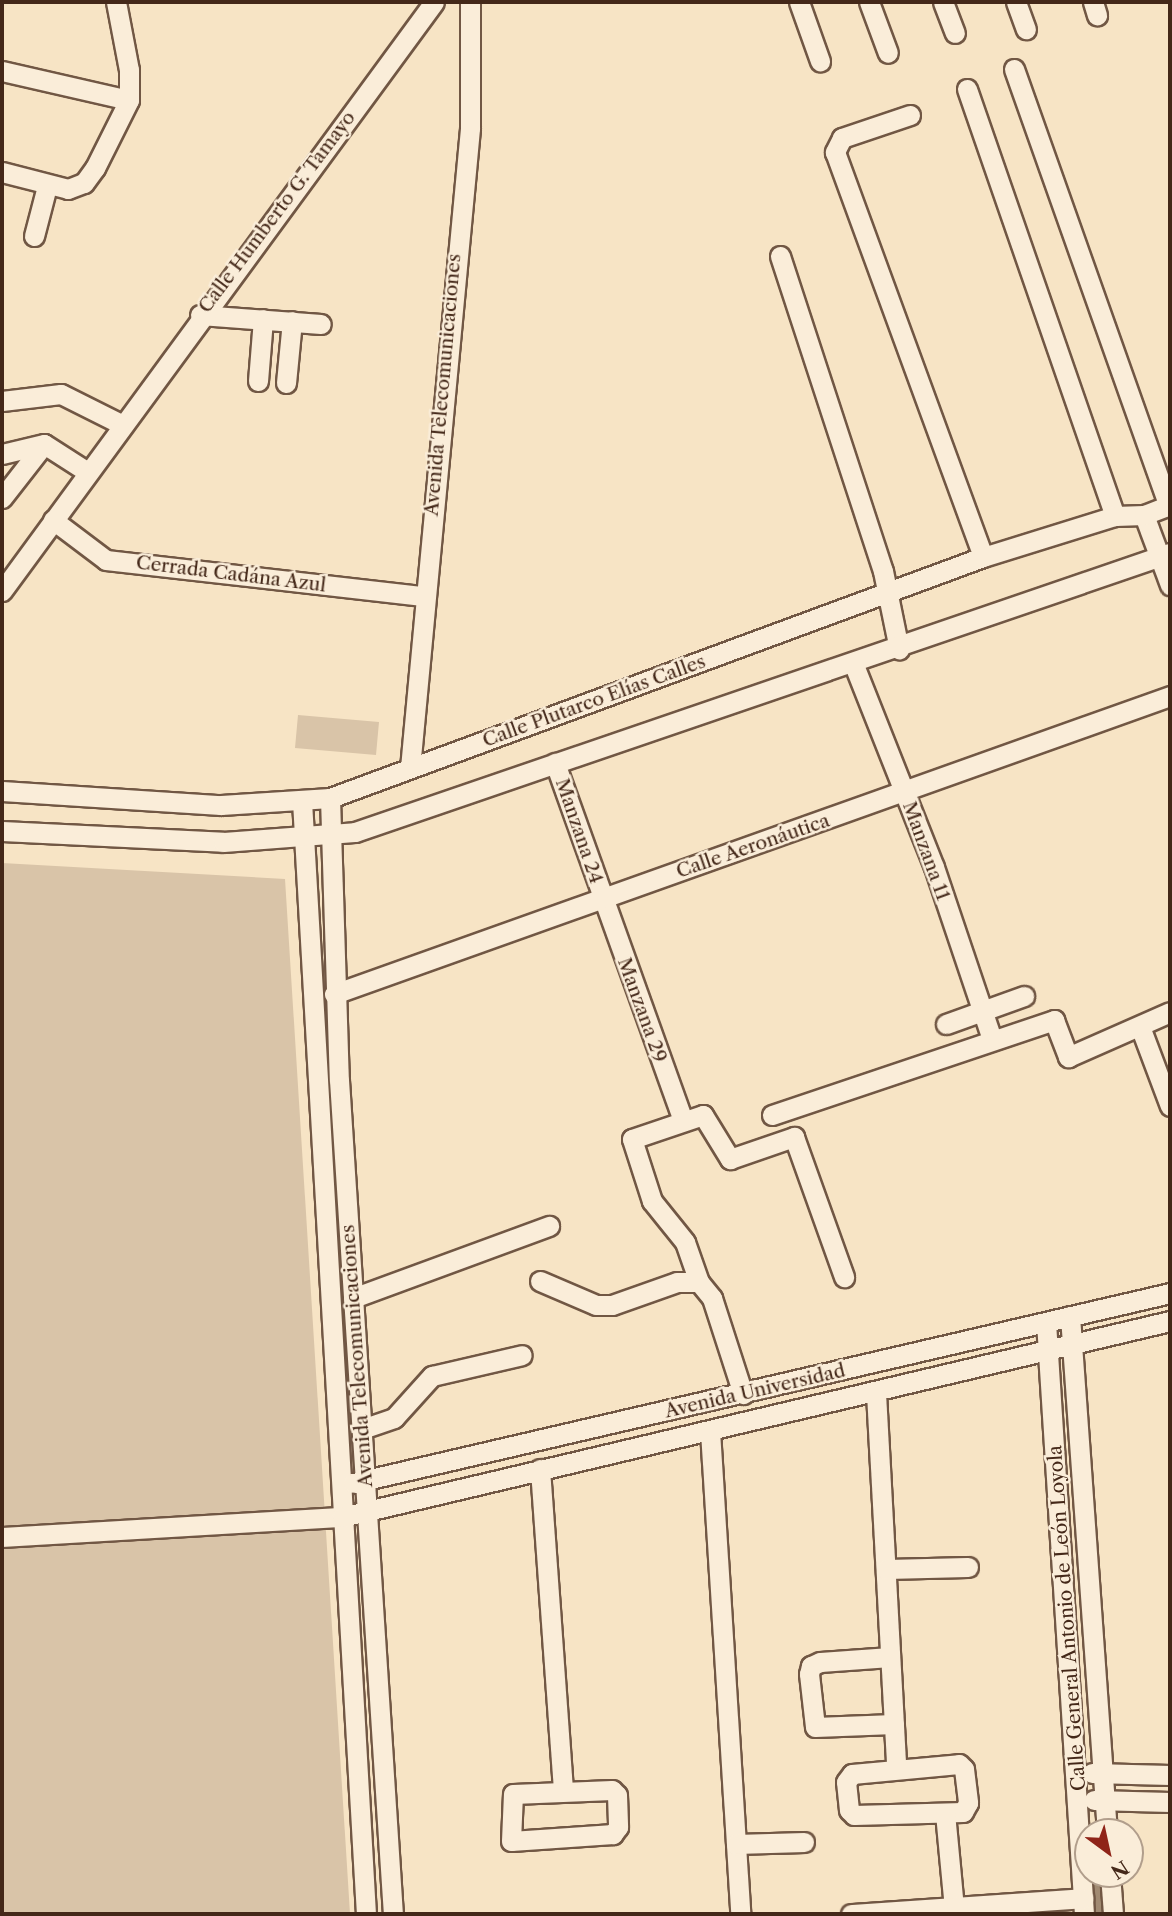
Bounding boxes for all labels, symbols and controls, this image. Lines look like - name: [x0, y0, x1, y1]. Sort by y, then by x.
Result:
- street label: Calle Humberto G. Tamayo: [194, 107, 360, 317]
- street label: Avenida Telecomunicaciones: [420, 253, 466, 517]
- street label: Cerrada Cadána Azul: [134, 551, 328, 597]
- street label: Calle Plutarco Elías Calles: [479, 650, 709, 752]
- street label: Manzana 24: [550, 775, 608, 887]
- street label: Manzana 11: [898, 798, 954, 904]
- street label: Calle Aeronáutica: [673, 809, 833, 883]
- street label: Manzana 29: [613, 955, 671, 1065]
- street label: Avenida Telecomunicaciones: [336, 1224, 378, 1488]
- street label: Avenida Universidad: [662, 1359, 848, 1423]
- street label: Calle General Antonio de León Loyola: [1044, 1444, 1090, 1792]
- north arrow: [1074, 1818, 1144, 1888]
- text: N: [1106, 1855, 1133, 1883]

